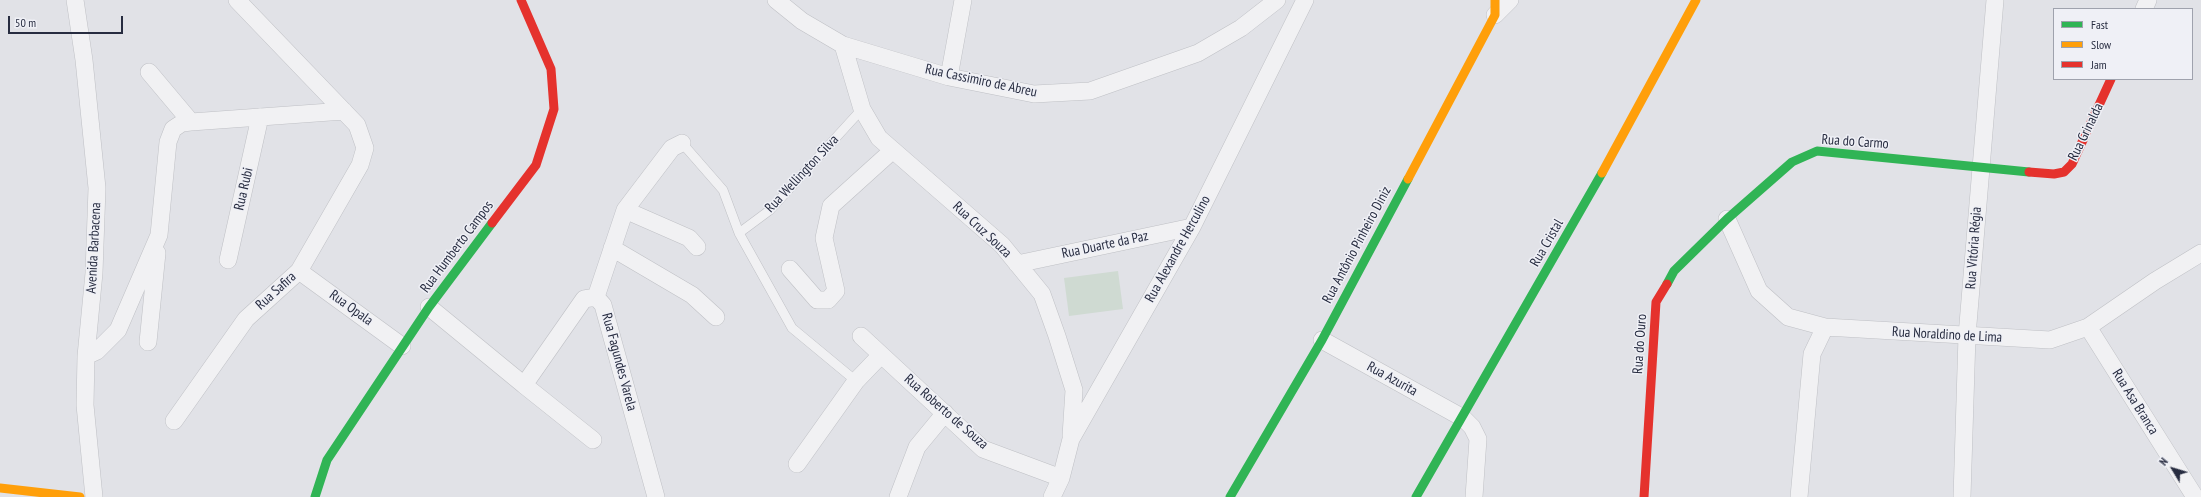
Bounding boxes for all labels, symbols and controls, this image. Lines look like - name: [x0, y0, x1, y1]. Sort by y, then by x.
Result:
- scale bar: [10, 8, 125, 34]
- legend: [2053, 8, 2193, 80]
- text: 50 m: [15, 15, 36, 30]
- text: Fast: [2091, 17, 2108, 32]
- text: Slow: [2091, 37, 2111, 52]
- text: Jam: [2091, 57, 2107, 72]
- street label: Rua Cassimiro de Abreu: [924, 61, 1038, 101]
- street label: Rua Grinalda: [2065, 101, 2107, 163]
- street label: Rua do Carmo: [1821, 131, 1889, 153]
- street label: Rua Wellington Silva: [762, 132, 842, 216]
- street label: Rua Rubi: [231, 166, 257, 212]
- street label: Rua Antônio Pinheiro Diniz: [1319, 184, 1395, 306]
- street label: Rua Alexandre Herculino: [1142, 193, 1214, 305]
- street label: Rua Humberto Campos: [417, 198, 497, 296]
- street label: Rua Cruz Souza: [949, 199, 1015, 261]
- street label: Avenida Barbacena: [83, 202, 105, 294]
- street label: Rua Vitória Régia: [1963, 206, 1985, 290]
- street label: Rua Cristal: [1527, 216, 1567, 270]
- street label: Rua Duarte da Paz: [1060, 228, 1150, 262]
- street label: Rua Safira: [252, 269, 300, 313]
- street label: Rua Opala: [326, 287, 376, 329]
- street label: Rua Fagundes Varela: [598, 311, 640, 413]
- street label: Rua do Ouro: [1630, 313, 1650, 375]
- street label: Rua Noraldino de Lima: [1891, 324, 2003, 346]
- street label: Rua Azurita: [1364, 358, 1420, 400]
- street label: Rua Asa Branca: [2108, 366, 2162, 438]
- street label: Rua Roberto de Souza: [901, 371, 991, 453]
- north arrow: [2153, 449, 2193, 489]
- text: N: [2156, 455, 2171, 468]

